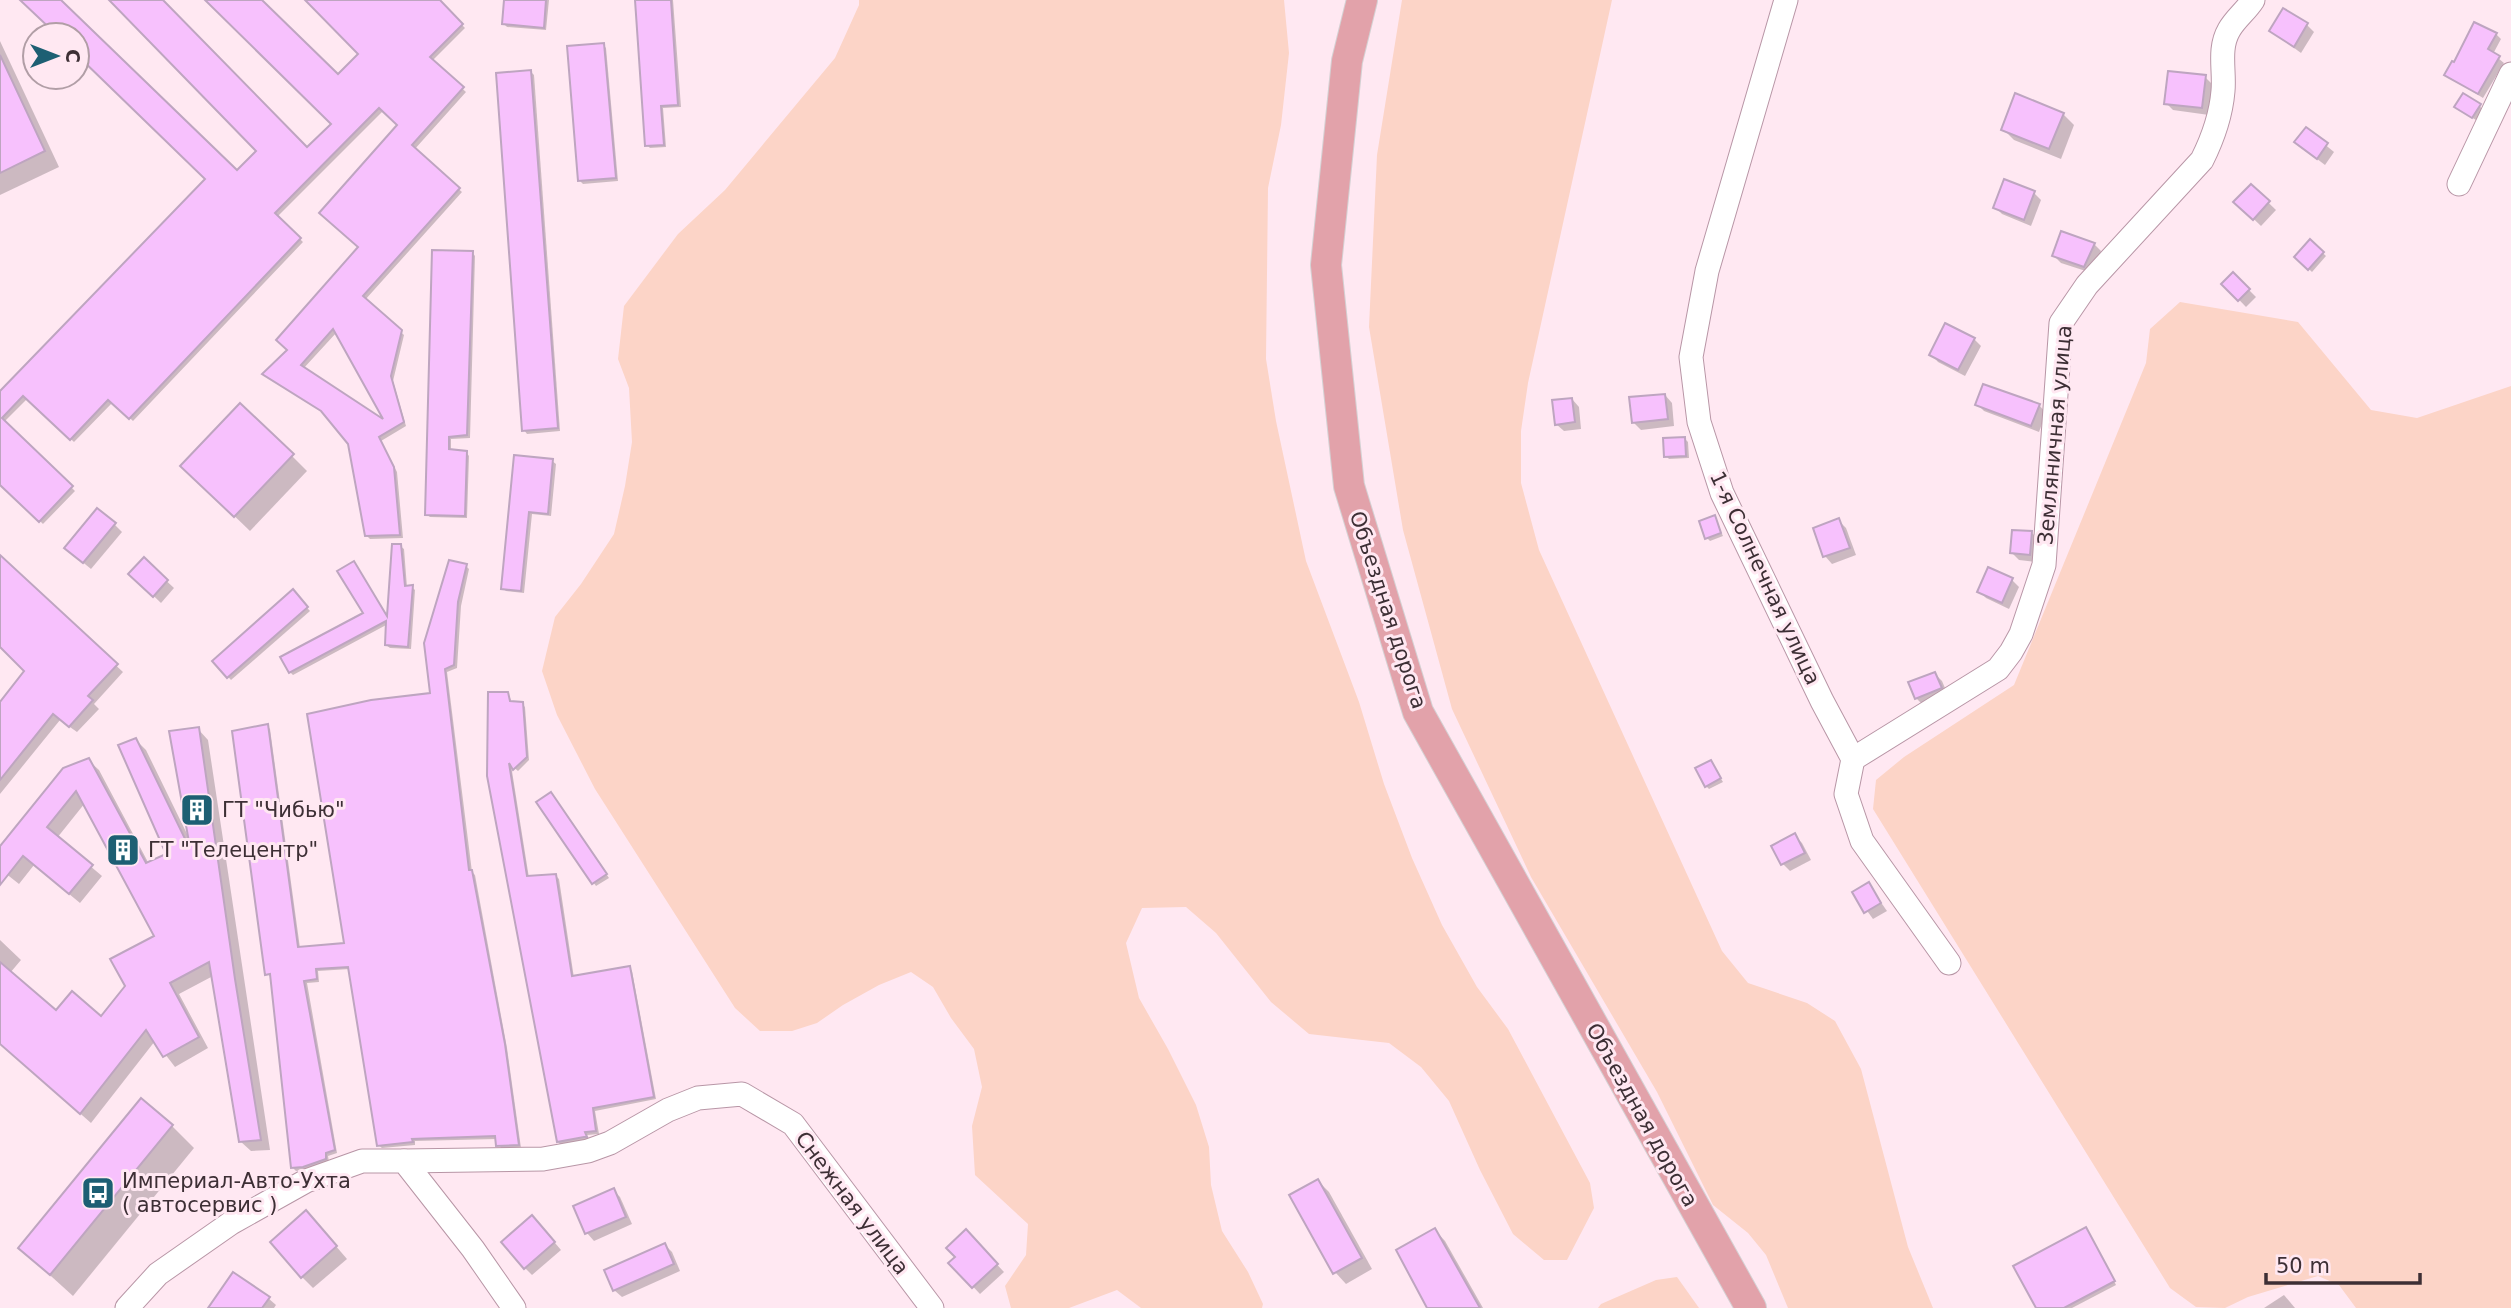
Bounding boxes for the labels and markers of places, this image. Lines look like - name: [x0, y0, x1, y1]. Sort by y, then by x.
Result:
- building icon: ГТ "Чибью": [178, 791, 216, 829]
- place label: ГТ "Чибью": [222, 798, 345, 822]
- building icon: ГТ "Телецентр": [104, 831, 142, 869]
- place label: ГТ "Телецентр": [148, 838, 318, 862]
- place label: Империал-Авто-Ухта ( автосервис ): [122, 1169, 351, 1217]
- bus stop icon: Империал-Авто-Ухта ( автосервис ): [79, 1174, 117, 1212]

